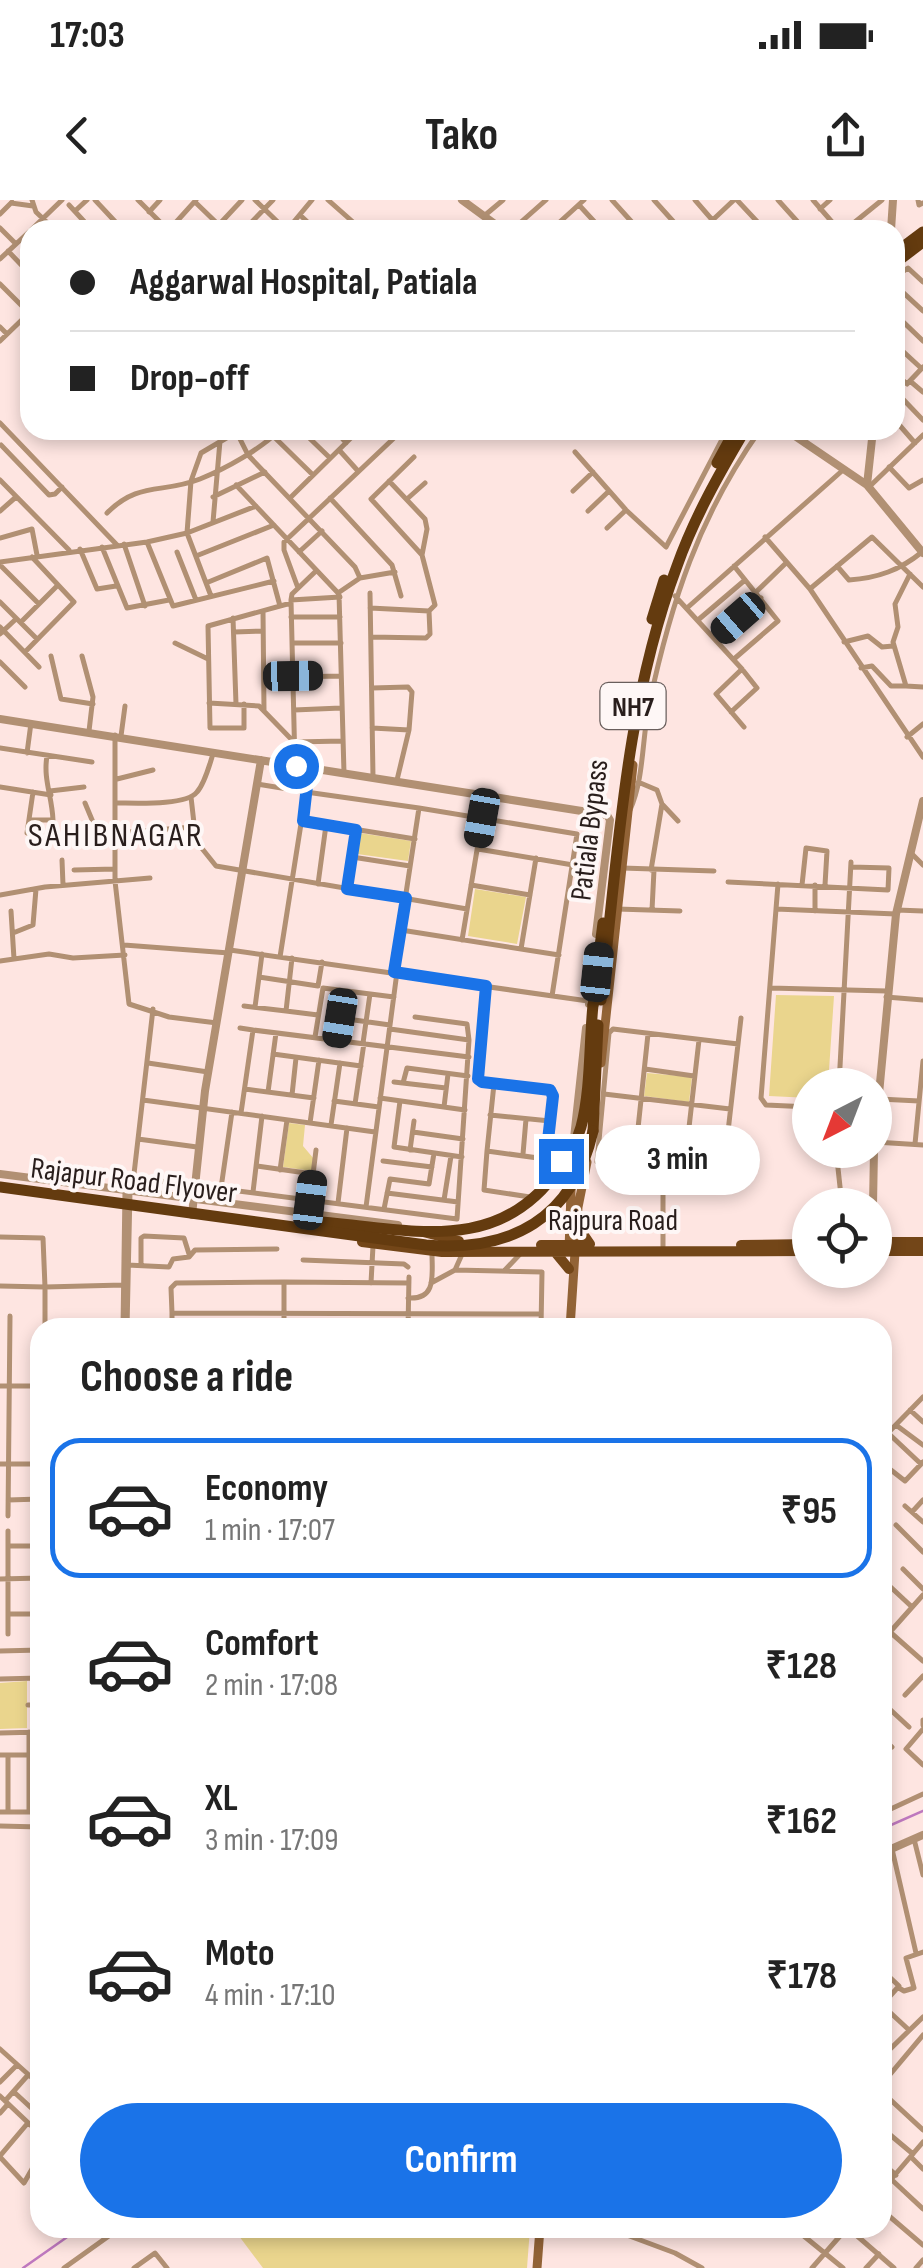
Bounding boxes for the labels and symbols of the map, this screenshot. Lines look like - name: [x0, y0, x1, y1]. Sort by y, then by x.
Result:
- car: [706, 587, 770, 649]
- car: [263, 660, 323, 692]
- road number: NH7: [600, 683, 666, 729]
- route start: [274, 744, 319, 789]
- street label: Patiala Bypass: [563, 758, 617, 903]
- car: [462, 786, 502, 850]
- district label: SAHIBNAGAR: [28, 814, 204, 857]
- car: [579, 941, 615, 1003]
- car: [320, 986, 360, 1050]
- north arrow: [792, 1068, 892, 1168]
- callout: 3 min: [596, 1126, 761, 1196]
- route end: [539, 1139, 584, 1184]
- street label: Rajapur Road Flyover: [29, 1150, 239, 1212]
- car: [291, 1168, 329, 1232]
- street label: Rajpura Road: [548, 1203, 678, 1239]

